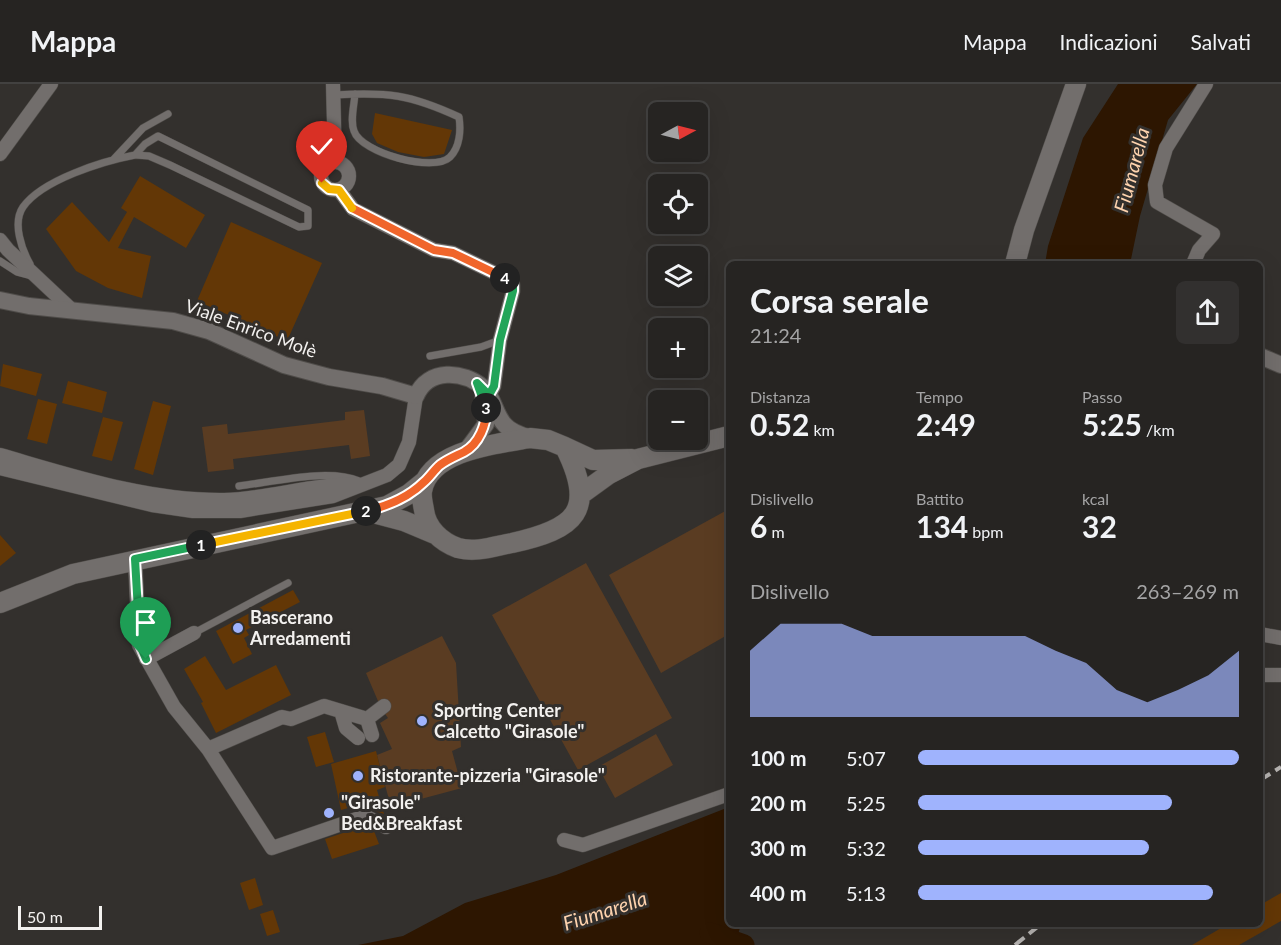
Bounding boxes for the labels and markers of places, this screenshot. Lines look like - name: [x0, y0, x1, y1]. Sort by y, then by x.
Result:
- pin: [296, 121, 347, 183]
- pin: 4: [490, 263, 520, 293]
- pin: 3: [471, 393, 501, 423]
- pin: 2: [351, 496, 381, 526]
- pin: 1: [186, 530, 216, 560]
- pin: [120, 597, 171, 659]
- place label: Bascerano Arredamenti: [249, 606, 351, 649]
- marker: Bascerano Arredamenti: [231, 621, 245, 635]
- place label: Sporting Center Calcetto "Girasole": [434, 699, 584, 742]
- marker: Sporting Center Calcetto "Girasole": [415, 714, 429, 728]
- place label: Ristorante-pizzeria "Girasole": [370, 764, 605, 786]
- marker: Ristorante-pizzeria "Girasole": [351, 769, 365, 783]
- place label: "Girasole" Bed&Breakfast: [341, 791, 463, 834]
- marker: "Girasole" Bed&Breakfast: [322, 806, 336, 820]

